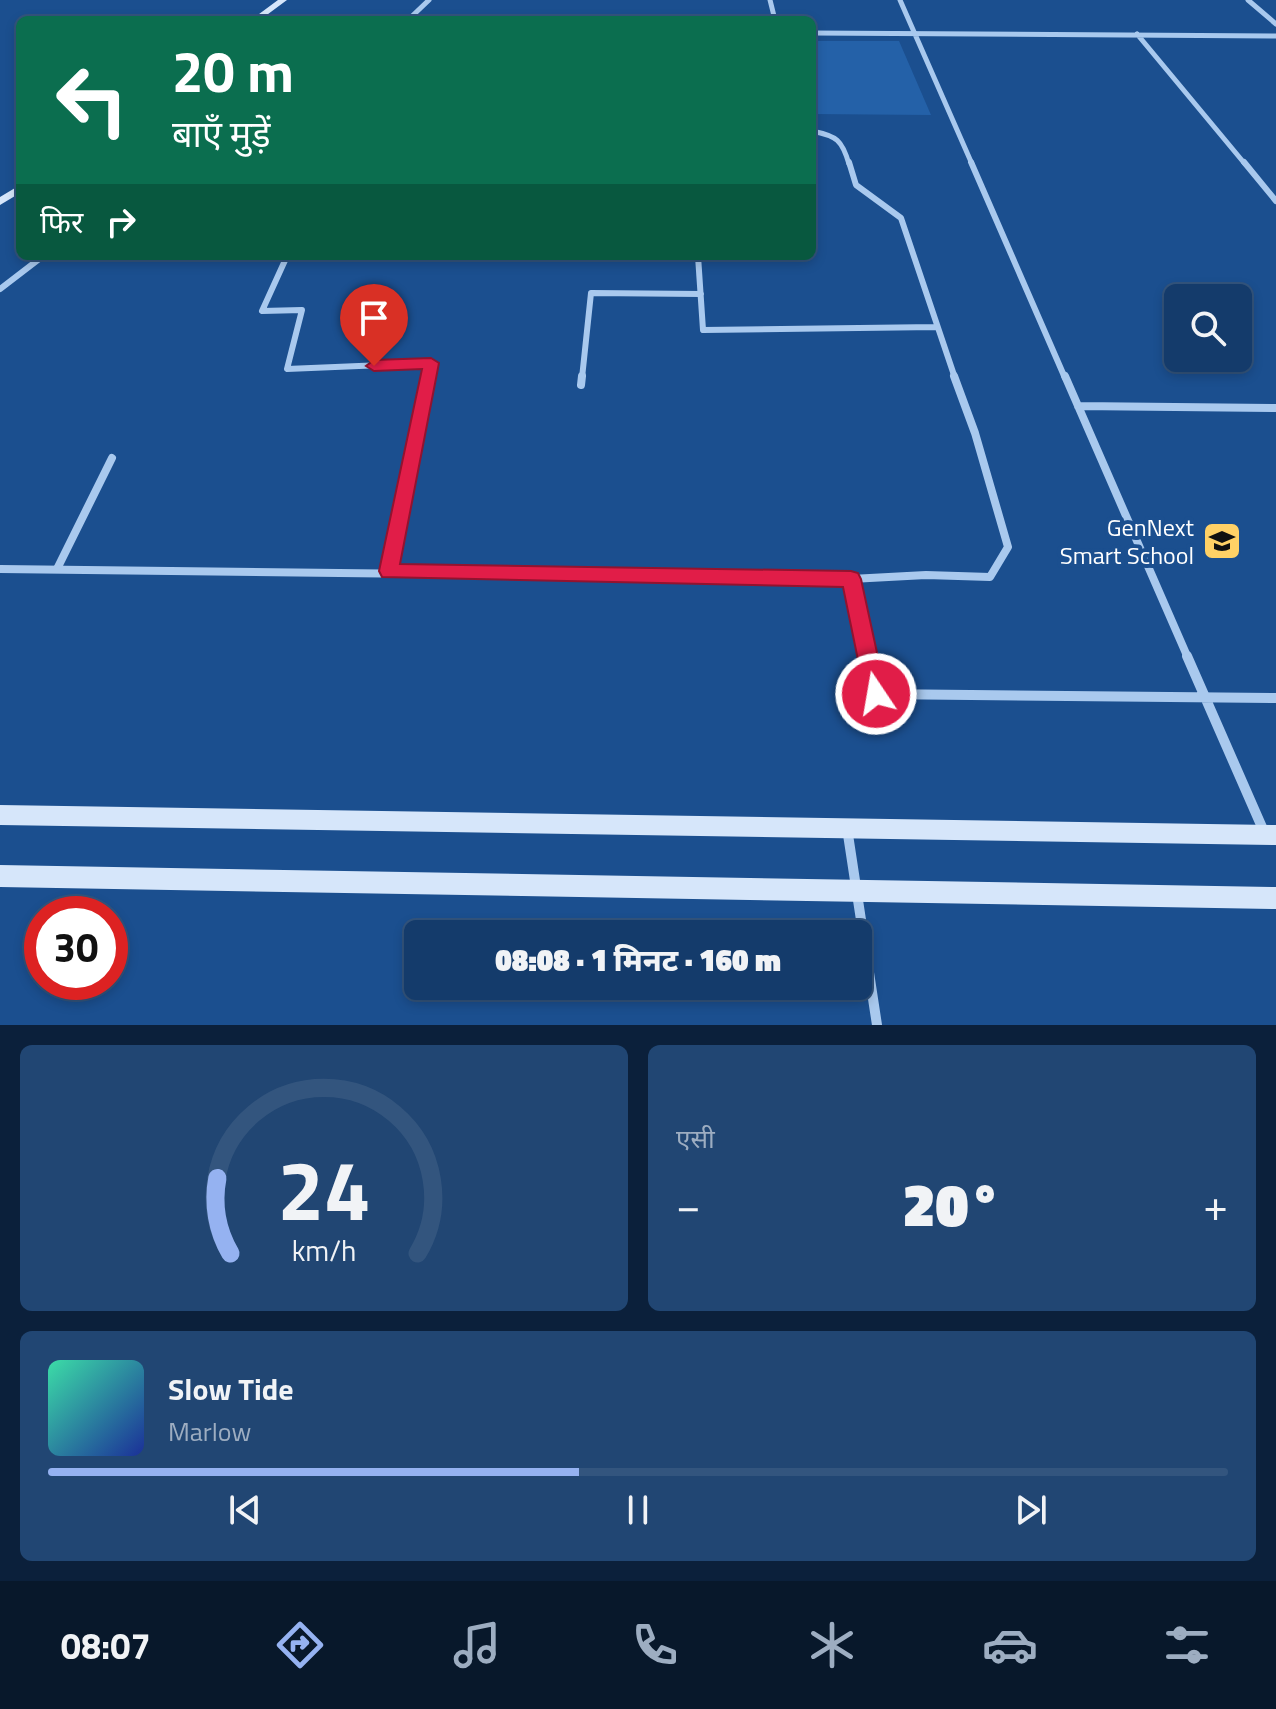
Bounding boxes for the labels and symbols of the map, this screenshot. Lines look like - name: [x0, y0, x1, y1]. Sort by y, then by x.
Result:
- pin: [340, 284, 408, 366]
- place label: GenNext Smart School: [1060, 509, 1195, 573]
- school or university icon: GenNext Smart School: [1201, 520, 1243, 562]
- position arrow: [834, 652, 918, 736]
- speed limit sign: 30: [24, 896, 128, 1000]

